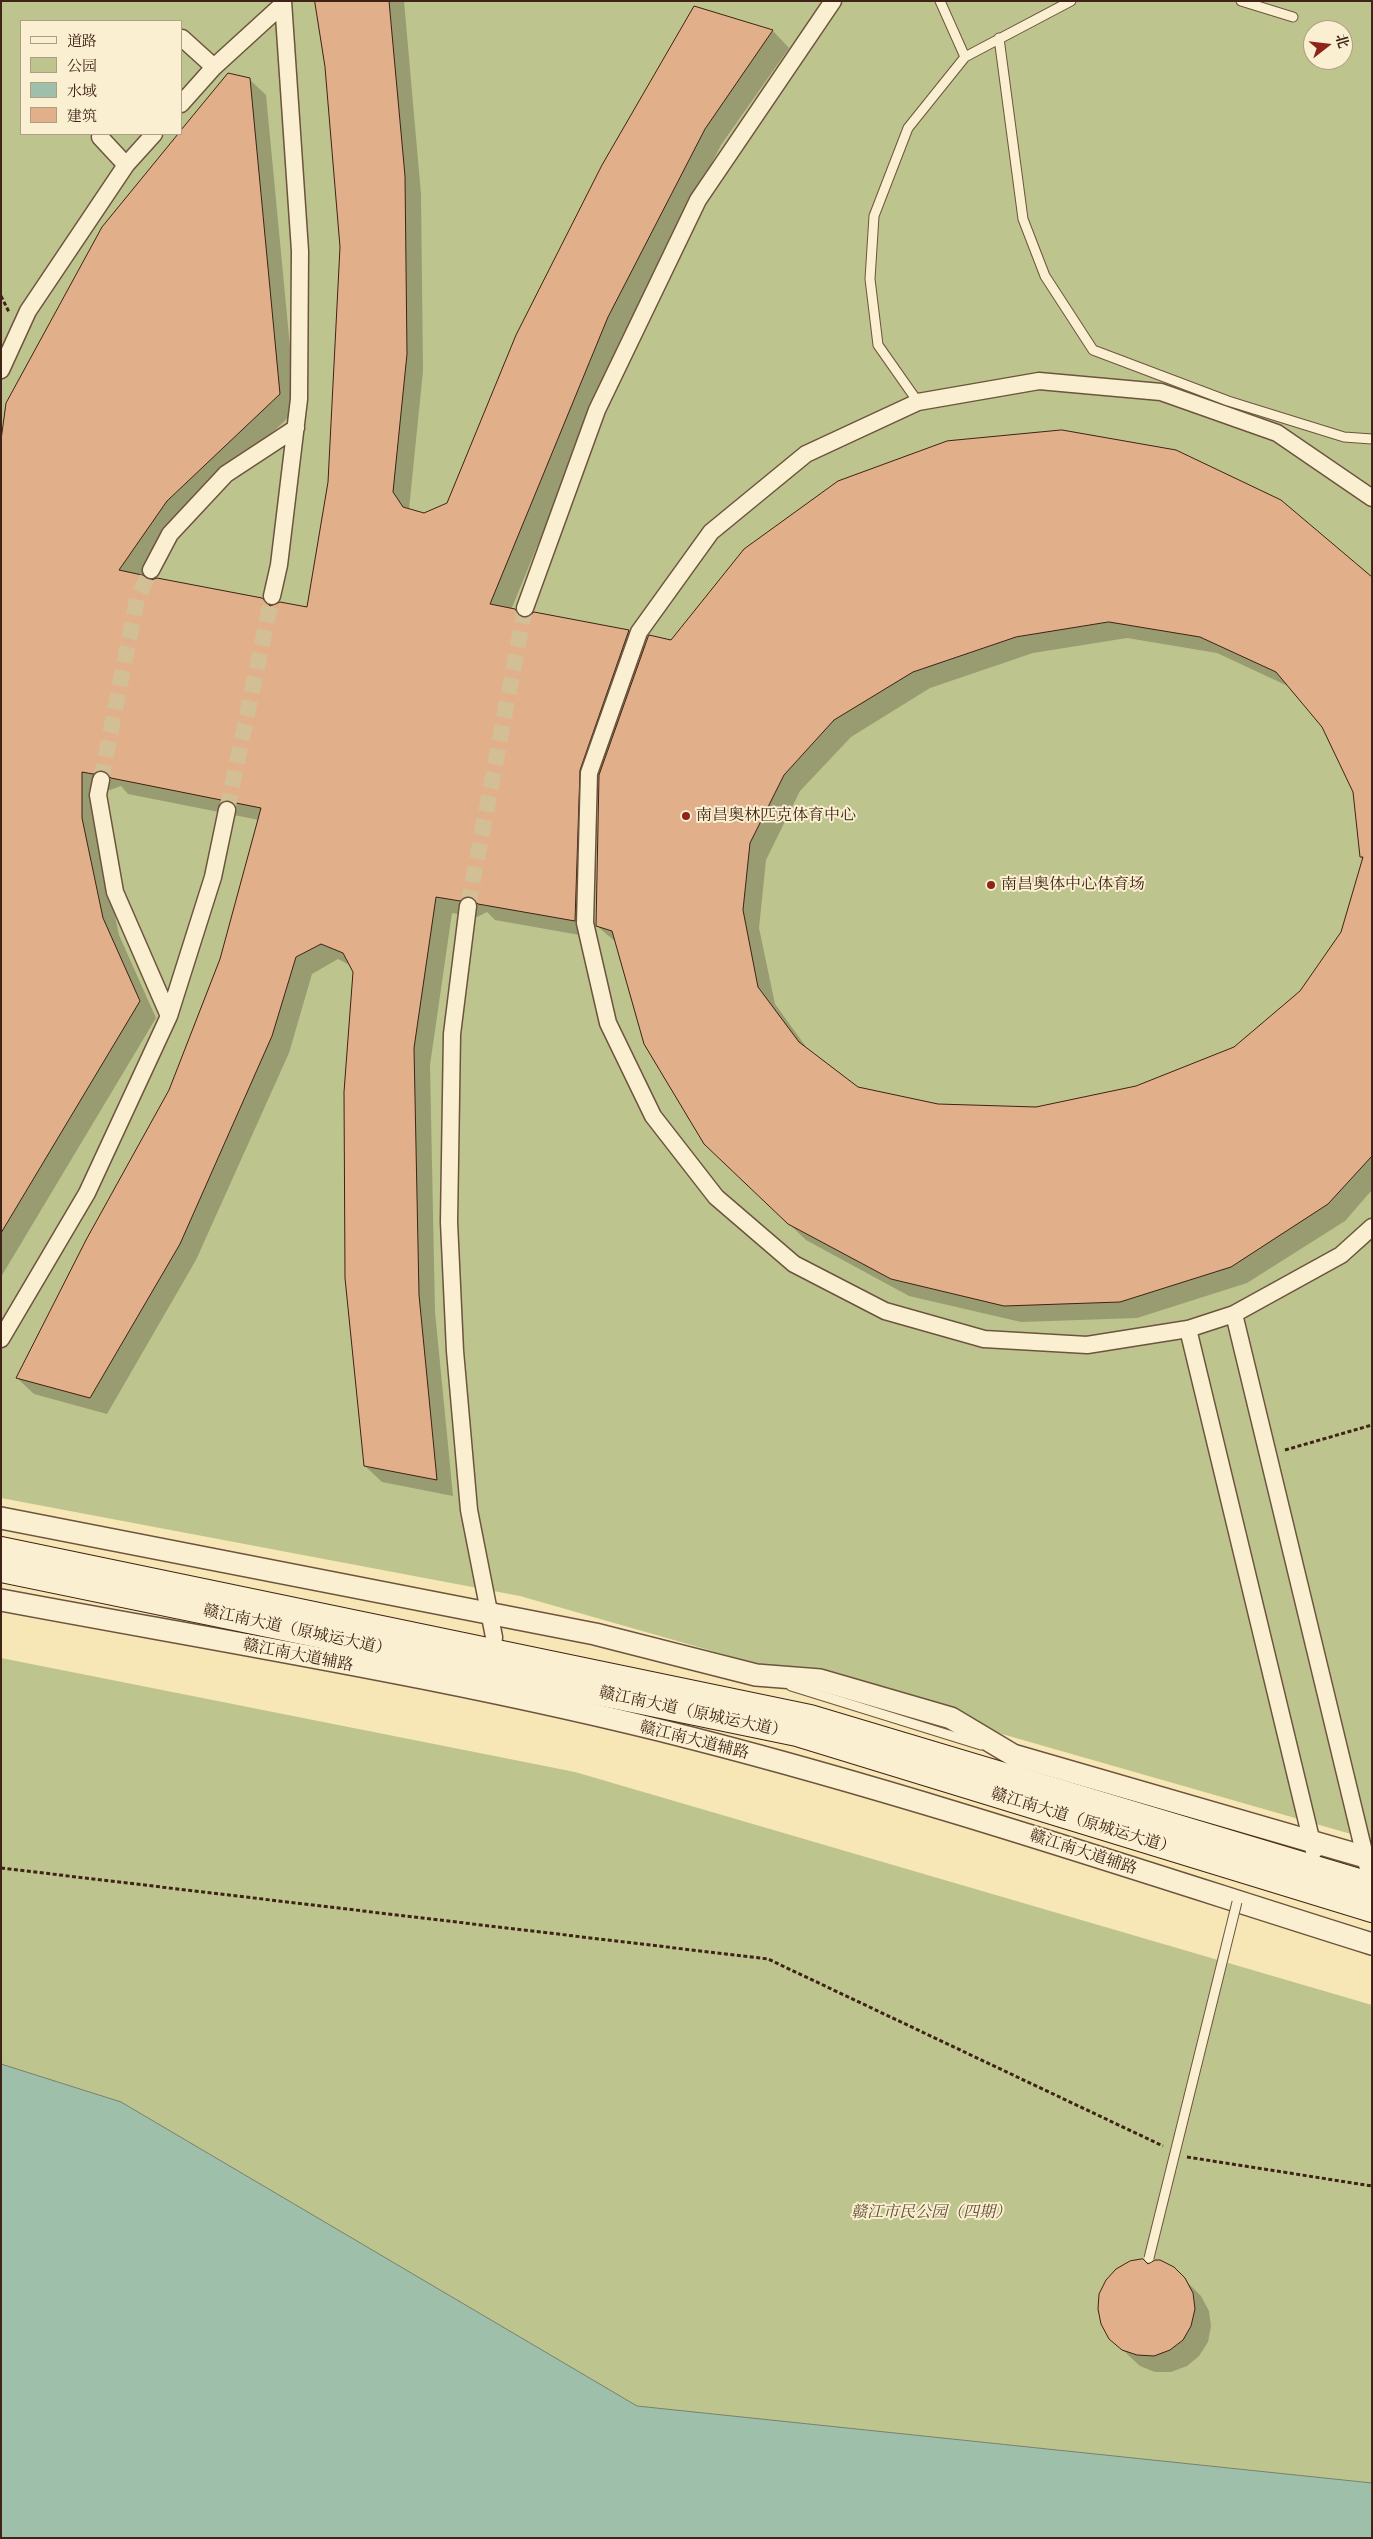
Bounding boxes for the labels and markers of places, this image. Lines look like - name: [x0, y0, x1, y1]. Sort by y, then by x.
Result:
- place label: 南昌奥林匹克体育中心: [696, 806, 856, 826]
- marker: 南昌奥林匹克体育中心: [680, 810, 692, 822]
- place label: 南昌奥体中心体育场: [1001, 875, 1145, 895]
- marker: 南昌奥体中心体育场: [985, 879, 997, 891]

